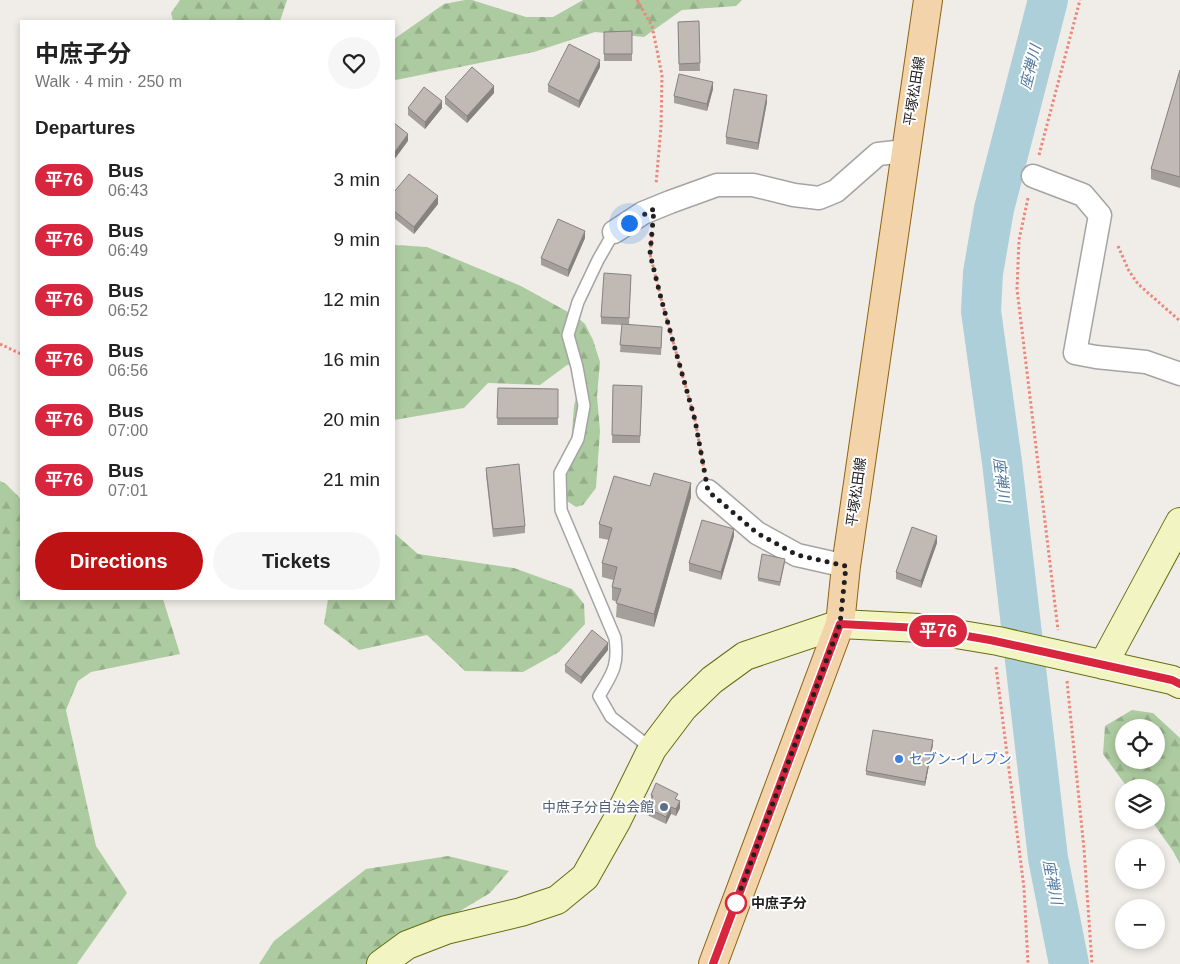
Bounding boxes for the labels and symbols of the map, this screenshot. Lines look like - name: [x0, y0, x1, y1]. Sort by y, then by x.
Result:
- water label: 座禅川: [1016, 41, 1044, 91]
- street label: 平塚松田線: [901, 55, 927, 127]
- your location: [617, 211, 642, 236]
- street label: 平塚松田線: [843, 456, 869, 528]
- water label: 座禅川: [991, 457, 1013, 505]
- line badge: 平76: [909, 615, 967, 647]
- place label: セブン-イレブン: [909, 751, 1012, 767]
- marker: セブン-イレブン: [893, 753, 905, 765]
- place label: 中庶子分自治会館: [542, 799, 654, 815]
- marker: 中庶子分自治会館: [658, 801, 670, 813]
- water label: 座禅川: [1040, 858, 1066, 908]
- marker: 中庶子分: [725, 892, 747, 914]
- place label: 中庶子分: [751, 895, 807, 911]

